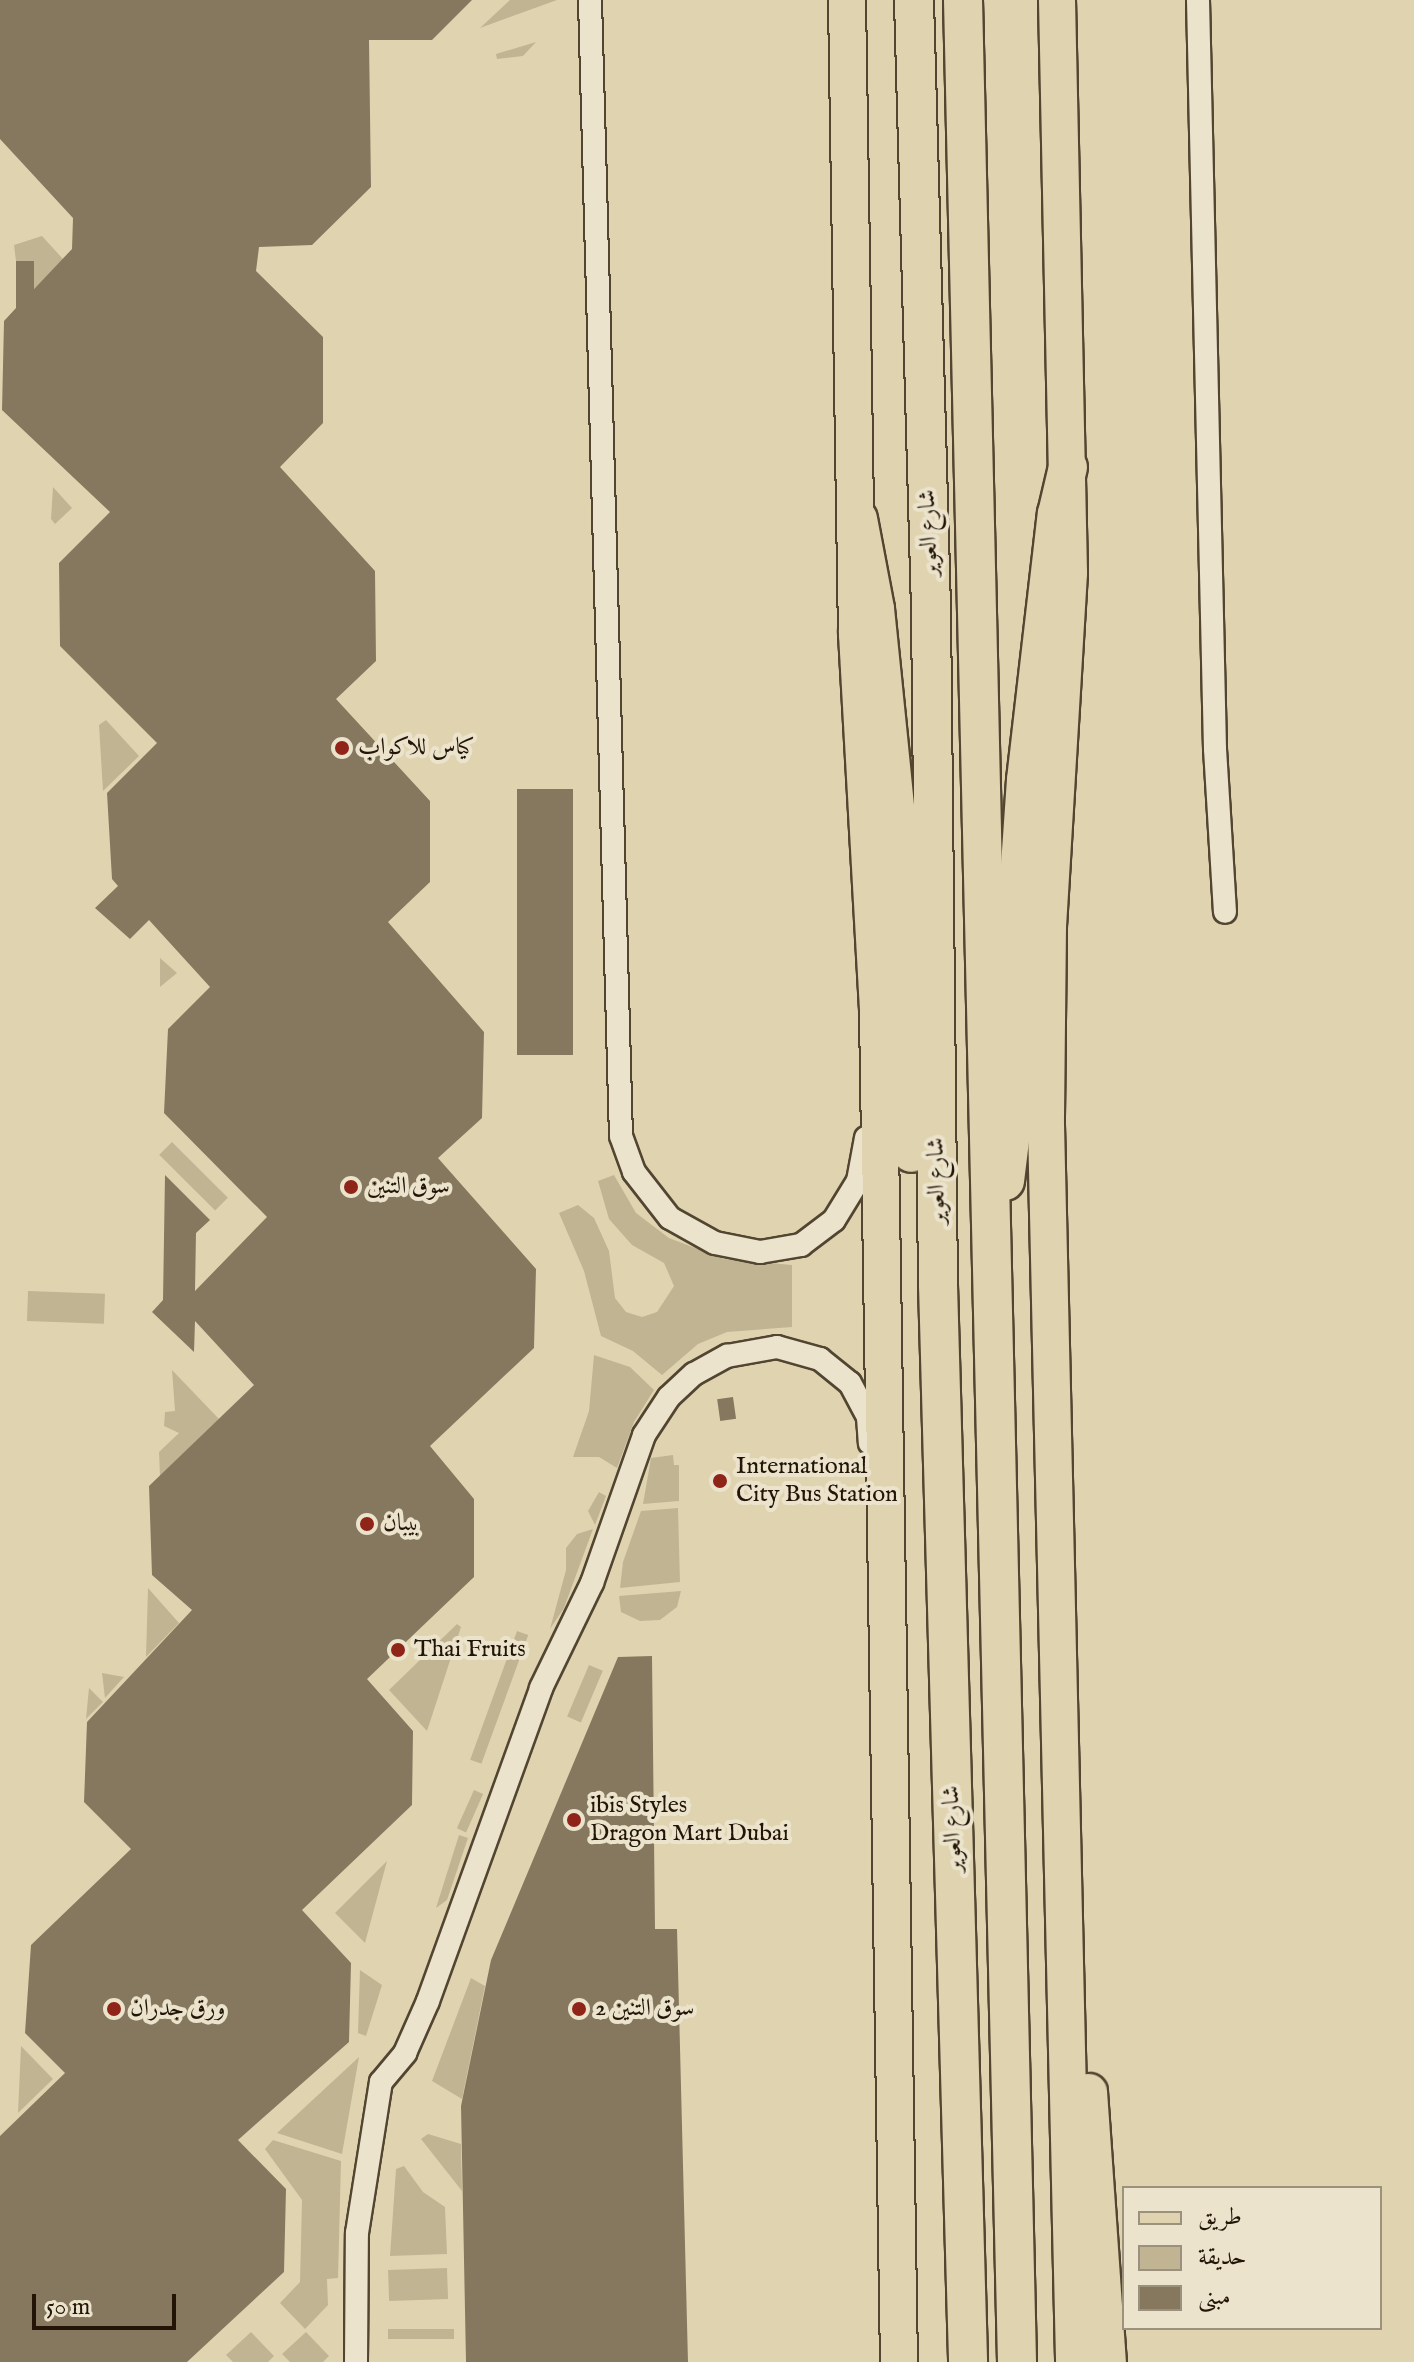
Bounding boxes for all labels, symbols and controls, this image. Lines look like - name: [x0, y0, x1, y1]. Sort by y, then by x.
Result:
- street label: شارع العوير: [913, 489, 945, 577]
- place label: كياس للاكواب: [358, 734, 475, 762]
- marker: كياس للاكواب: [333, 739, 351, 757]
- street label: شارع العوير: [922, 1137, 952, 1225]
- place label: سوق التنين: [367, 1173, 450, 1201]
- marker: سوق التنين: [342, 1178, 360, 1196]
- place label: International City Bus Station: [736, 1453, 898, 1509]
- marker: International City Bus Station: [711, 1472, 729, 1490]
- place label: بيبان: [383, 1510, 420, 1538]
- marker: بيبان: [358, 1515, 376, 1533]
- place label: Thai Fruits: [414, 1636, 526, 1664]
- marker: Thai Fruits: [389, 1641, 407, 1659]
- street label: شارع العوير: [937, 1785, 969, 1873]
- place label: ibis Styles Dragon Mart Dubai: [590, 1792, 789, 1848]
- marker: ibis Styles Dragon Mart Dubai: [565, 1811, 583, 1829]
- place label: ورق جدران: [130, 1995, 225, 2023]
- place label: سوق التنين 2: [595, 1995, 694, 2023]
- marker: ورق جدران: [105, 2000, 123, 2018]
- marker: سوق التنين 2: [570, 2000, 588, 2018]
- legend: [1122, 2186, 1382, 2330]
- text: طريق: [1198, 2202, 1242, 2233]
- text: حديقة: [1198, 2242, 1247, 2273]
- scale bar: [36, 2278, 180, 2328]
- text: مبنى: [1198, 2282, 1231, 2313]
- text: 50 m: [46, 2292, 90, 2323]

